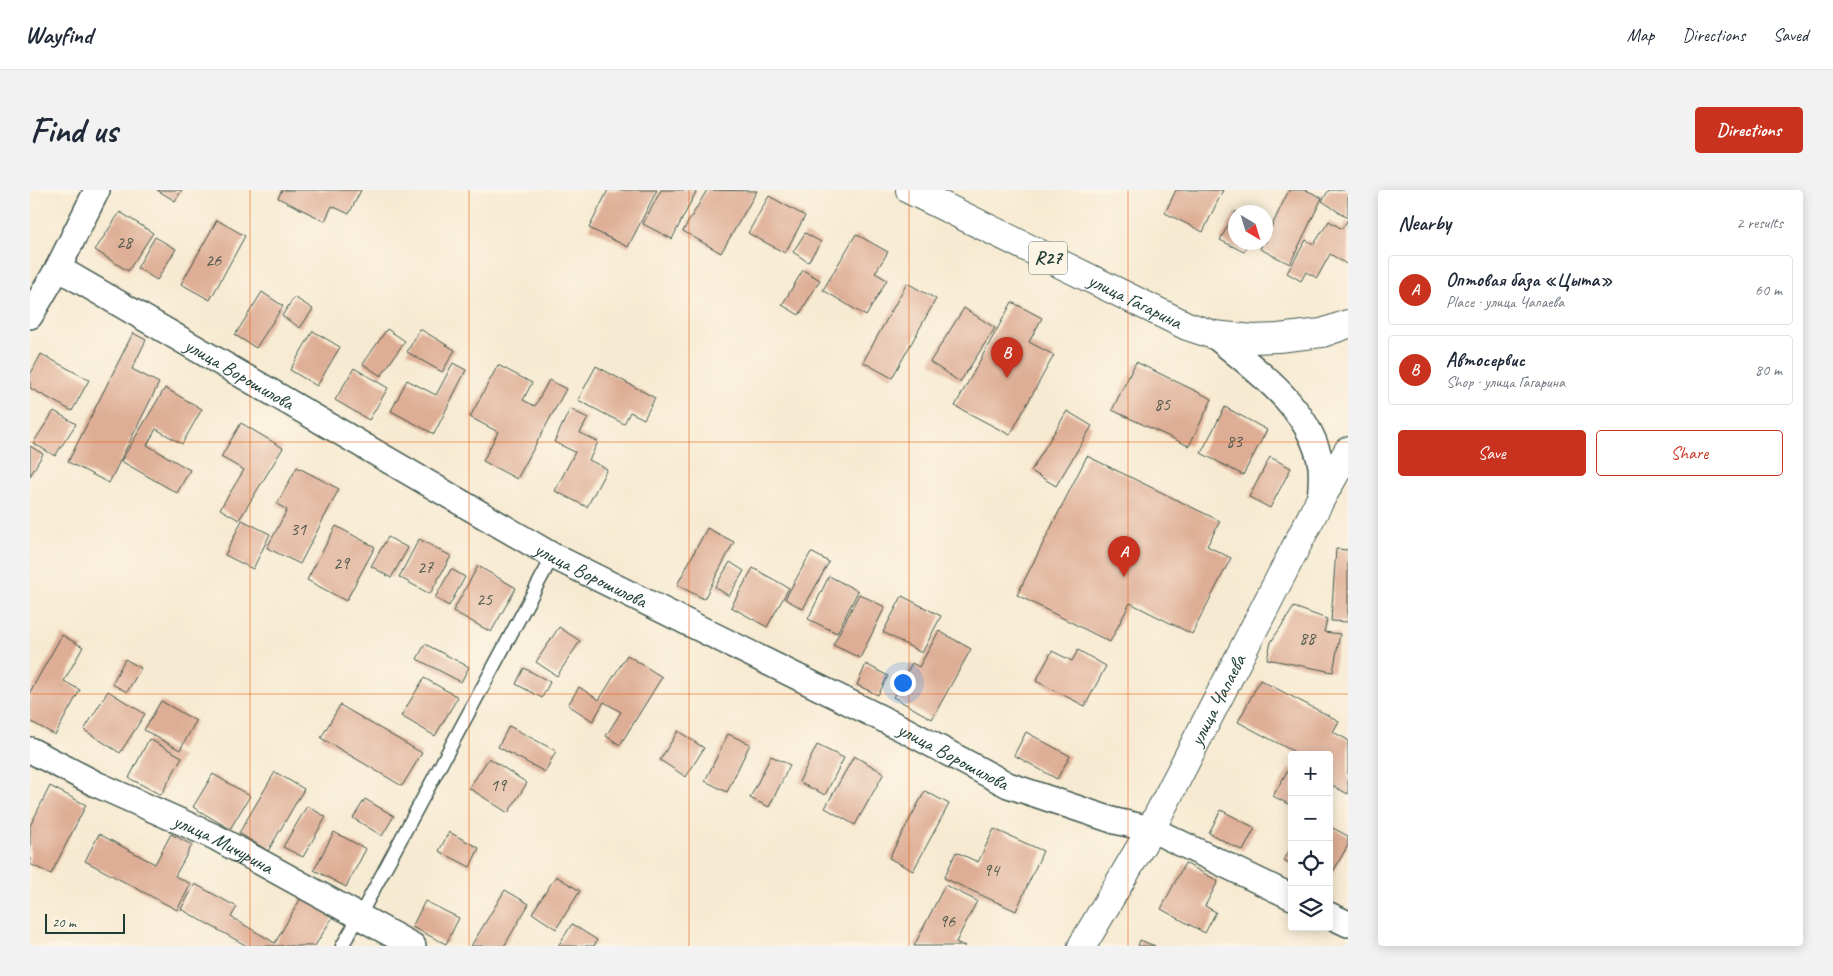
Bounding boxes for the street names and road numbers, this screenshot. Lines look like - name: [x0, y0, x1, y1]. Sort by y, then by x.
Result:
- road number: R27: [1029, 242, 1067, 274]
- street label: улица Гагарина: [1083, 267, 1187, 335]
- street label: улица Ворошилова: [180, 332, 300, 416]
- street label: улица Ворошилова: [530, 535, 653, 614]
- street label: улица Чапаева: [1183, 649, 1252, 751]
- street label: улица Ворошилова: [893, 716, 1015, 796]
- street label: улица Мичурина: [169, 807, 279, 880]

